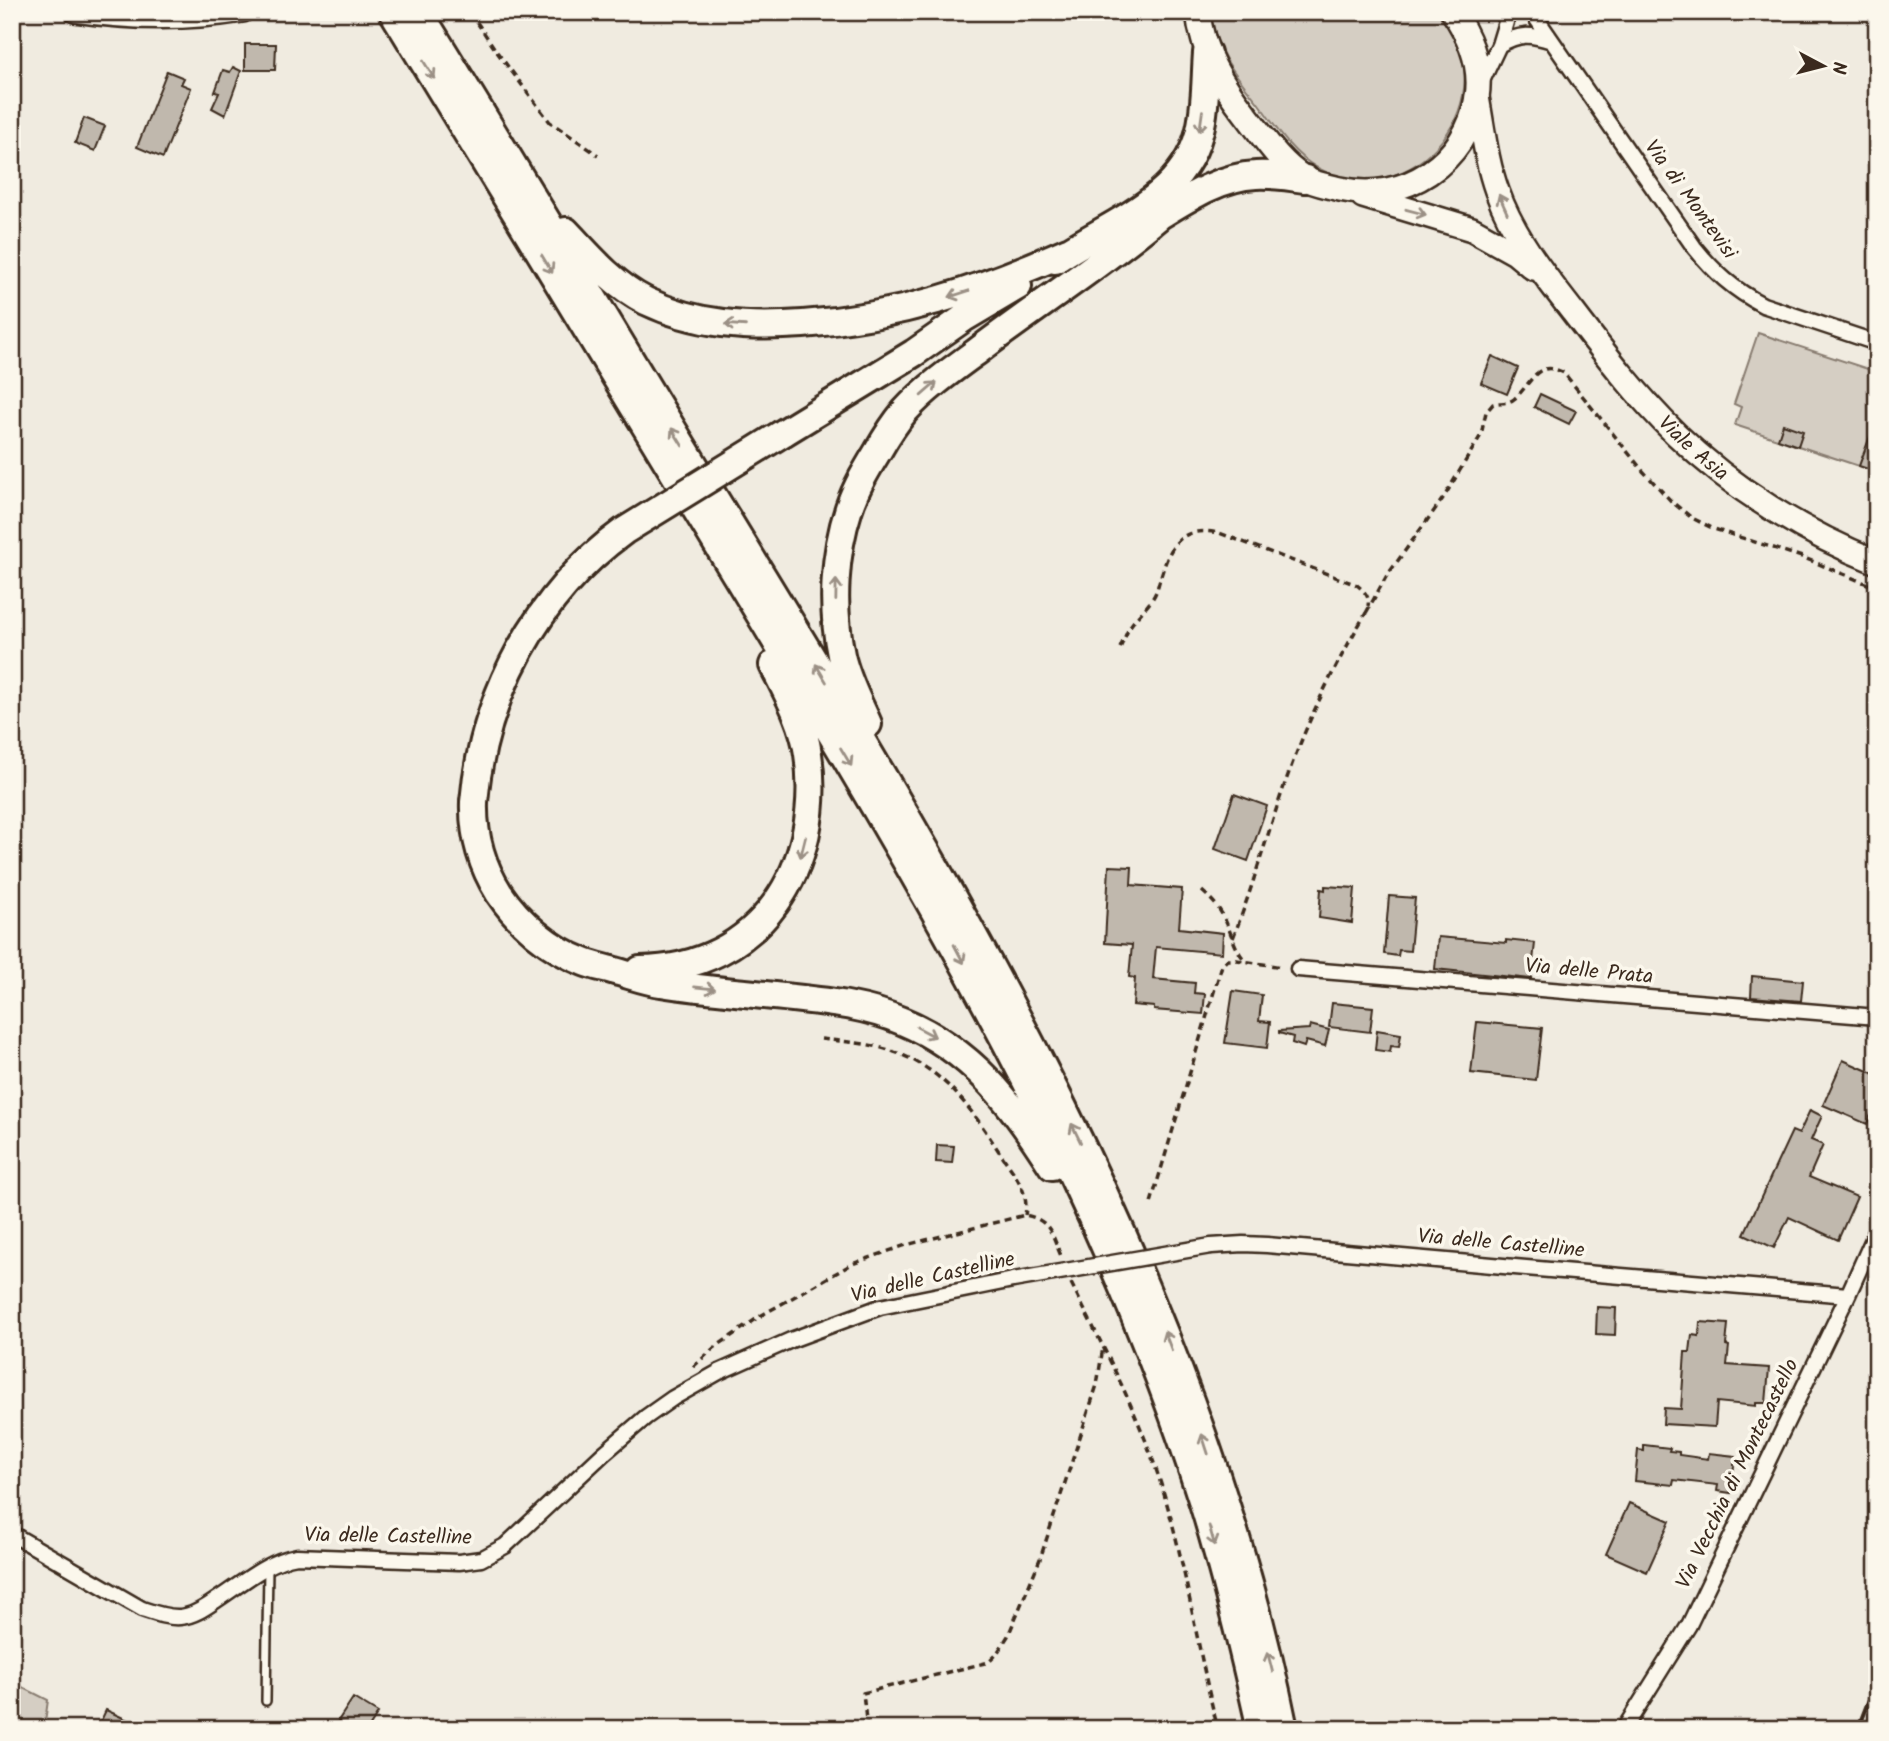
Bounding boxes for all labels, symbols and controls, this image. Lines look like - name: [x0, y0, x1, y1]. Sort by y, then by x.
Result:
- north arrow: [1787, 32, 1857, 102]
- one-way arrow: [422, 60, 436, 80]
- text: N: [1822, 60, 1854, 76]
- one-way arrow: [1194, 109, 1207, 132]
- street label: Via di Montevisi: [1635, 133, 1745, 268]
- one-way arrow: [1496, 194, 1509, 215]
- one-way arrow: [1404, 206, 1426, 219]
- one-way arrow: [541, 254, 555, 274]
- one-way arrow: [949, 288, 971, 301]
- one-way arrow: [725, 318, 747, 331]
- one-way arrow: [920, 381, 938, 397]
- street label: Viale Asia: [1650, 408, 1736, 490]
- one-way arrow: [670, 428, 684, 448]
- one-way arrow: [829, 578, 843, 601]
- one-way arrow: [814, 664, 828, 684]
- one-way arrow: [839, 747, 853, 767]
- one-way arrow: [796, 835, 809, 858]
- one-way arrow: [953, 944, 967, 964]
- street label: Via delle Prata: [1523, 950, 1655, 994]
- one-way arrow: [693, 982, 716, 995]
- one-way arrow: [915, 1026, 936, 1040]
- one-way arrow: [1068, 1123, 1082, 1144]
- street label: Via delle Castelline: [1416, 1220, 1586, 1268]
- street label: Via delle Castelline: [848, 1243, 1019, 1313]
- one-way arrow: [1160, 1331, 1173, 1352]
- street label: Via Vecchia di Montecastello: [1668, 1353, 1808, 1595]
- one-way arrow: [1198, 1433, 1211, 1455]
- street label: Via delle Castelline: [304, 1519, 473, 1555]
- one-way arrow: [1206, 1524, 1219, 1546]
- one-way arrow: [1263, 1651, 1276, 1674]

